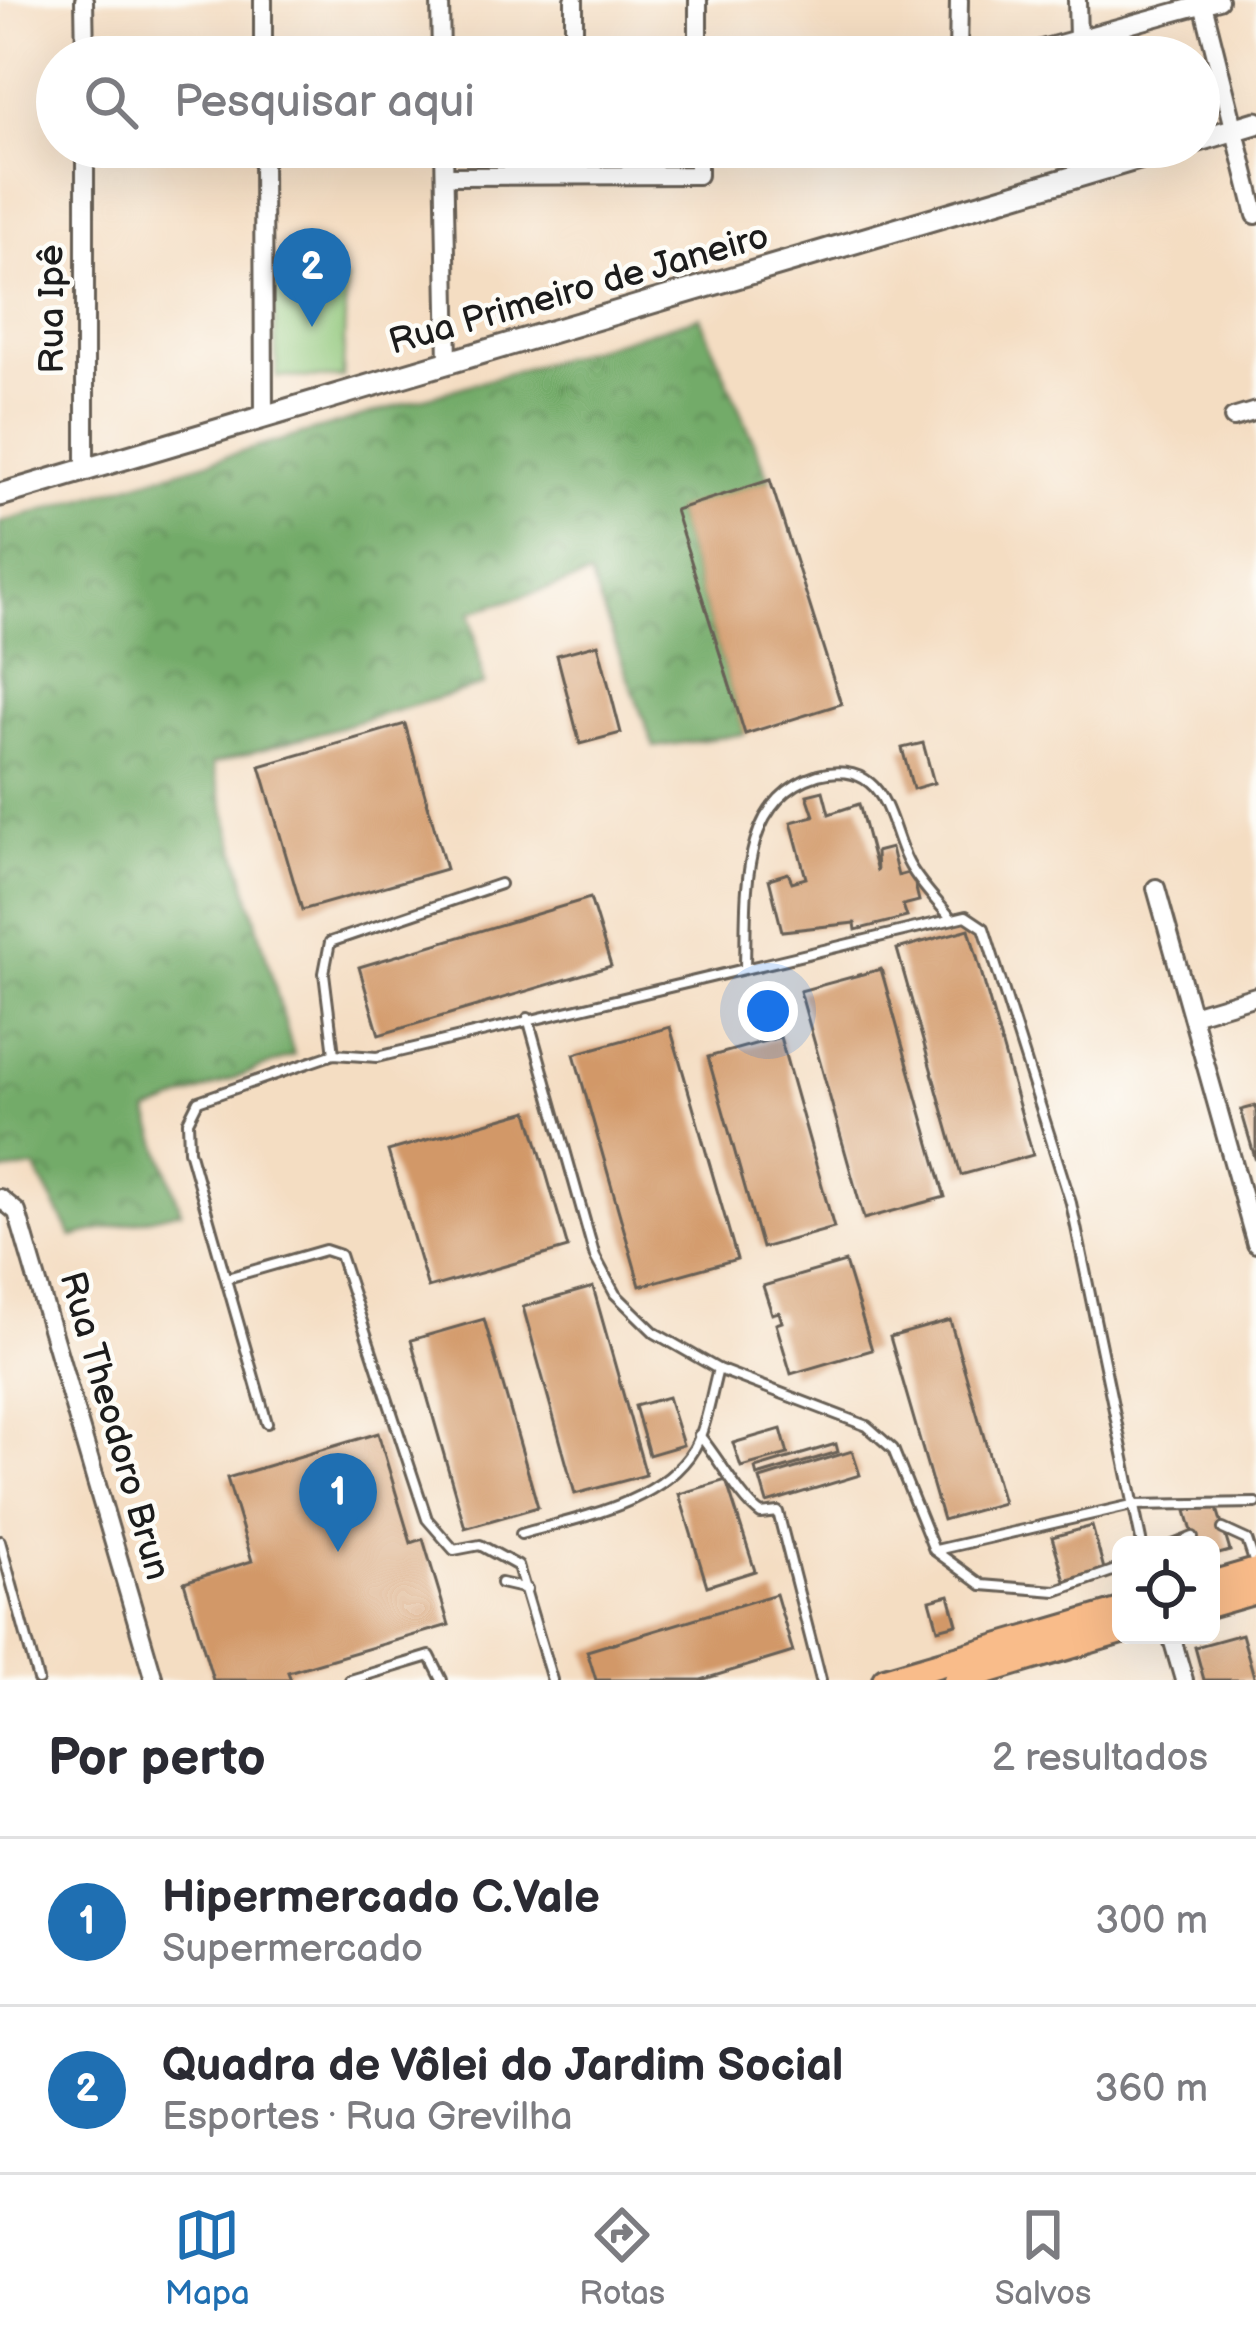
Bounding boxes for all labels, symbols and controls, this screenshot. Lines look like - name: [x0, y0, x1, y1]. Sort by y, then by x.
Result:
- search box: [36, 36, 1220, 168]
- icon: search: [78, 69, 144, 135]
- text: Pesquisar aqui: [174, 75, 475, 130]
- street label: Rua Primeiro de Janeiro: [384, 215, 774, 365]
- pin: 2: [273, 228, 351, 327]
- street label: Rua Ipê: [31, 244, 74, 374]
- your location: [738, 981, 798, 1041]
- street label: Rua Theodoro Brun: [49, 1267, 179, 1585]
- pin: 1: [299, 1453, 377, 1552]
- map controls: [1112, 1536, 1220, 1644]
- button: locate: [1112, 1536, 1220, 1644]
- text: Por perto: [48, 1728, 266, 1789]
- text: 2 resultados: [992, 1735, 1208, 1782]
- text: Hipermercado C.Vale: [162, 1871, 600, 1926]
- text: 1: [79, 1898, 95, 1945]
- text: 300 m: [1095, 1898, 1208, 1945]
- text: Supermercado: [162, 1926, 423, 1973]
- text: Quadra de Vôlei do Jardim Social: [162, 2039, 843, 2094]
- text: 2: [75, 2066, 99, 2113]
- text: 360 m: [1094, 2066, 1208, 2113]
- text: Esportes · Rua Grevilha: [162, 2094, 573, 2141]
- tab: Mapa: [165, 2202, 250, 2314]
- tab: Rotas: [579, 2202, 665, 2314]
- tab: Salvos: [995, 2202, 1091, 2314]

